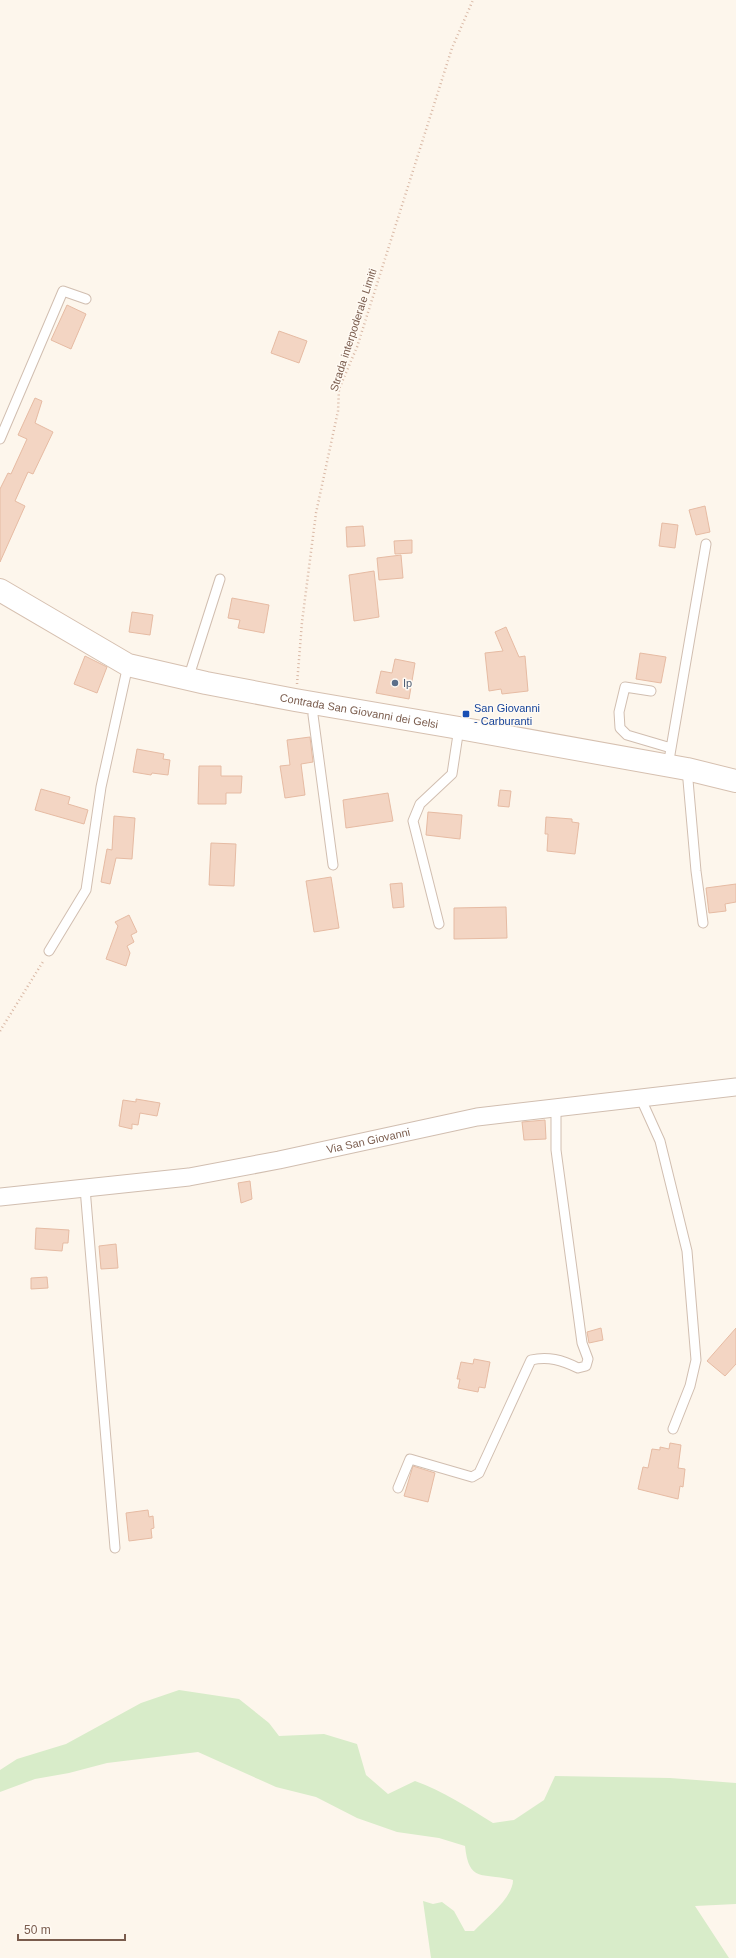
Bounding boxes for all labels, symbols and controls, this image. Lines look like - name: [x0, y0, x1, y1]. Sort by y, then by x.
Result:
- street label: Strada interpoderale Limiti: [327, 267, 379, 393]
- place label: Ip: [403, 677, 412, 689]
- marker: Ip: [390, 678, 400, 688]
- street label: Contrada San Giovanni dei Gelsi: [279, 691, 439, 730]
- place label: San Giovanni - Carburanti: [474, 702, 540, 727]
- marker: San Giovanni - Carburanti: [461, 709, 471, 719]
- street label: Via San Giovanni: [326, 1126, 411, 1155]
- scale bar: [18, 1916, 125, 1942]
- text: 50 m: [24, 1923, 51, 1937]

